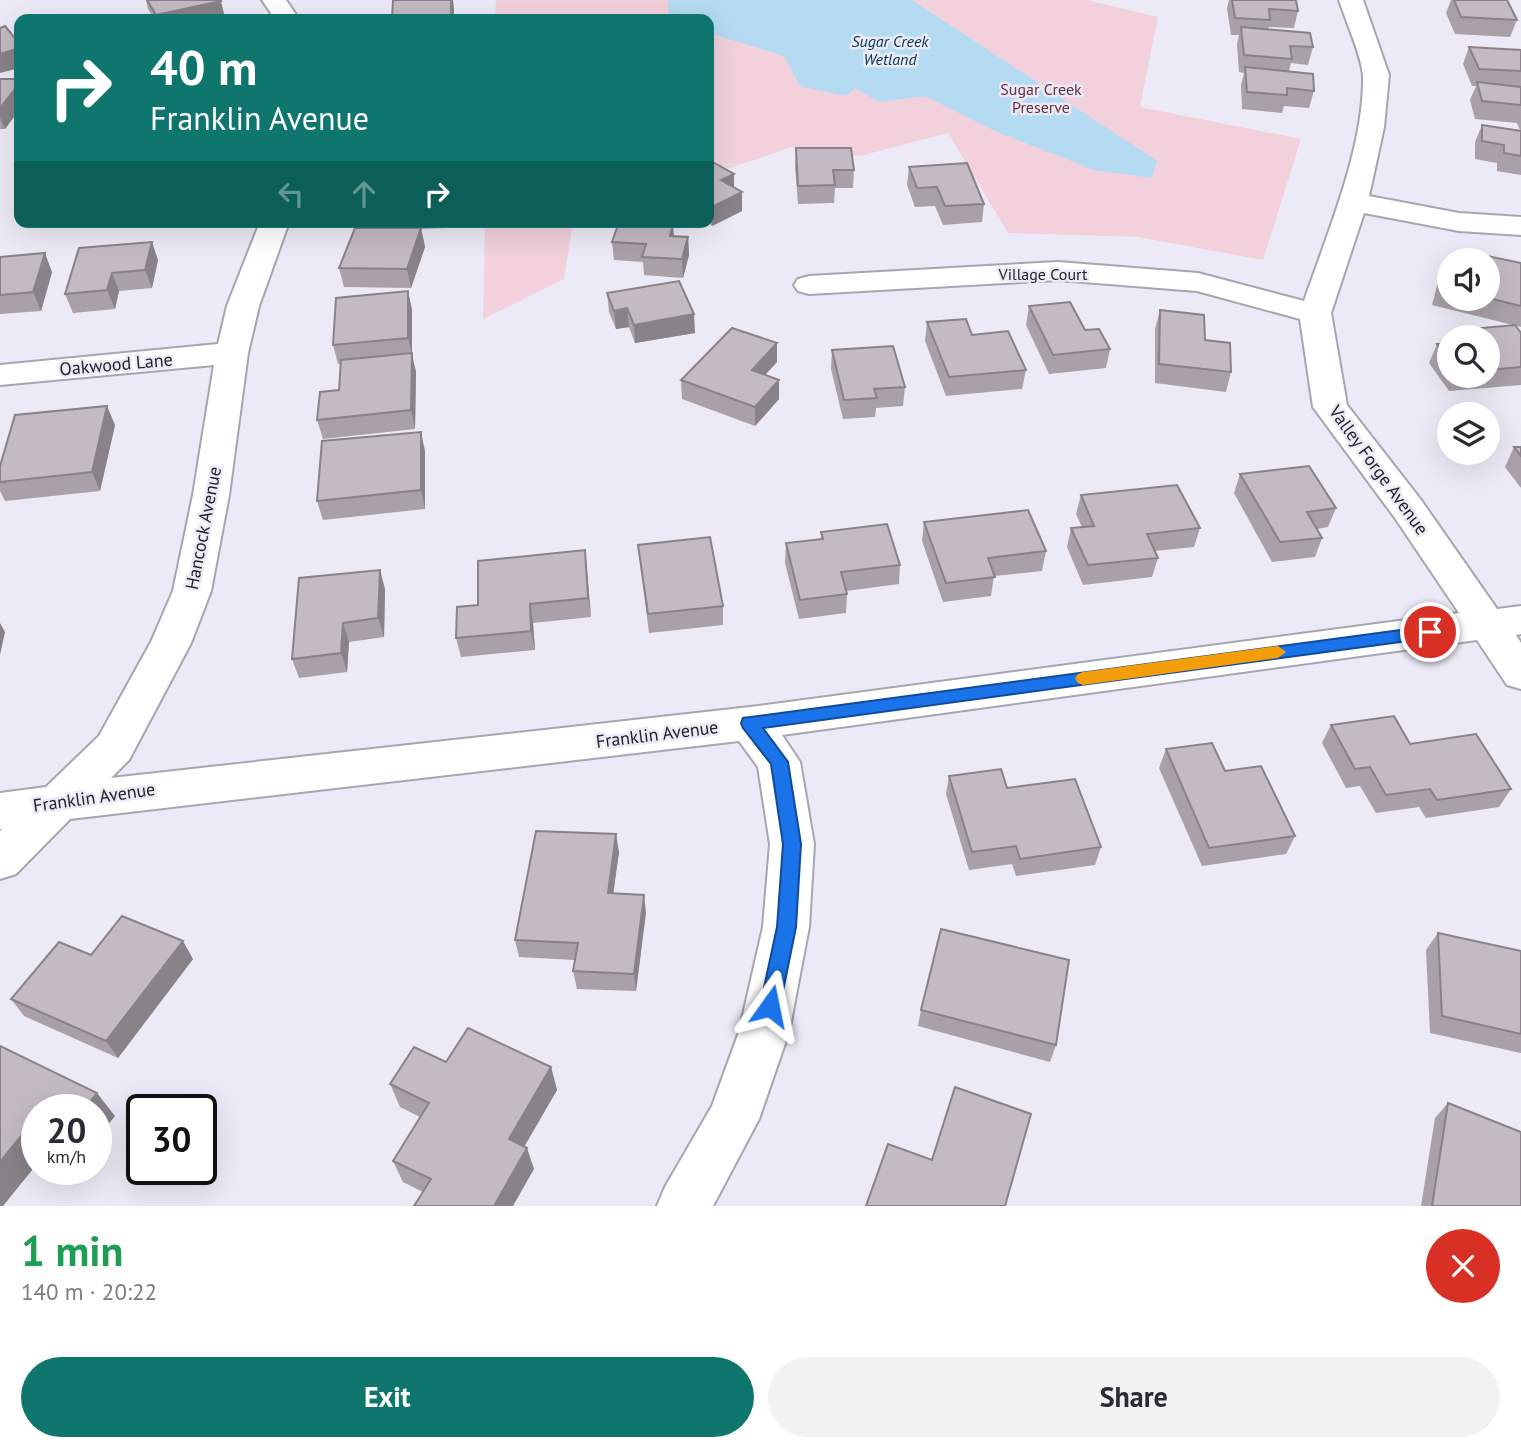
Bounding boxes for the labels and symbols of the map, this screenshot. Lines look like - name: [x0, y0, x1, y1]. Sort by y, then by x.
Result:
- water label: Sugar Creek Wetland: [851, 31, 929, 69]
- park label: Sugar Creek Preserve: [1000, 79, 1082, 117]
- street label: Village Court: [998, 264, 1088, 284]
- street label: Oakwood Lane: [58, 348, 174, 380]
- street label: Valley Forge Avenue: [1324, 400, 1434, 539]
- street label: Hancock Avenue: [180, 465, 226, 591]
- pin: [1400, 602, 1460, 662]
- street label: Franklin Avenue: [594, 715, 720, 753]
- street label: Franklin Avenue: [31, 777, 157, 817]
- position arrow: [733, 969, 807, 1043]
- speed limit sign: 30: [126, 1094, 217, 1185]

